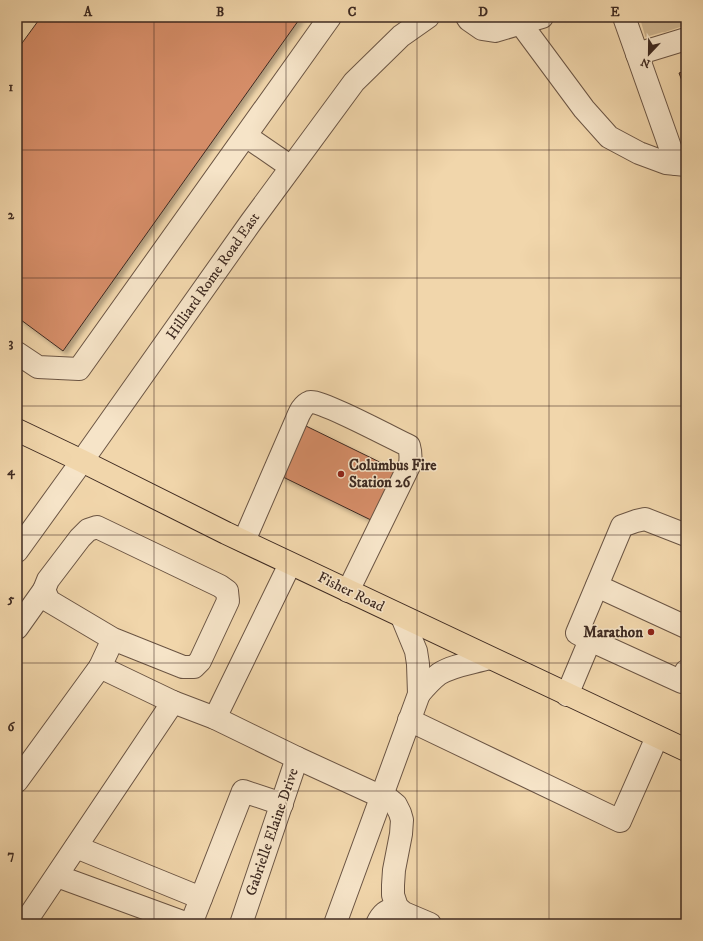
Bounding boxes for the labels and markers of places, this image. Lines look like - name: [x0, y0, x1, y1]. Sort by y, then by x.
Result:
- place label: Columbus Fire Station 26: [349, 456, 437, 492]
- marker: Columbus Fire Station 26: [336, 469, 346, 479]
- place label: Marathon: [583, 623, 643, 642]
- marker: Marathon: [646, 627, 656, 637]

